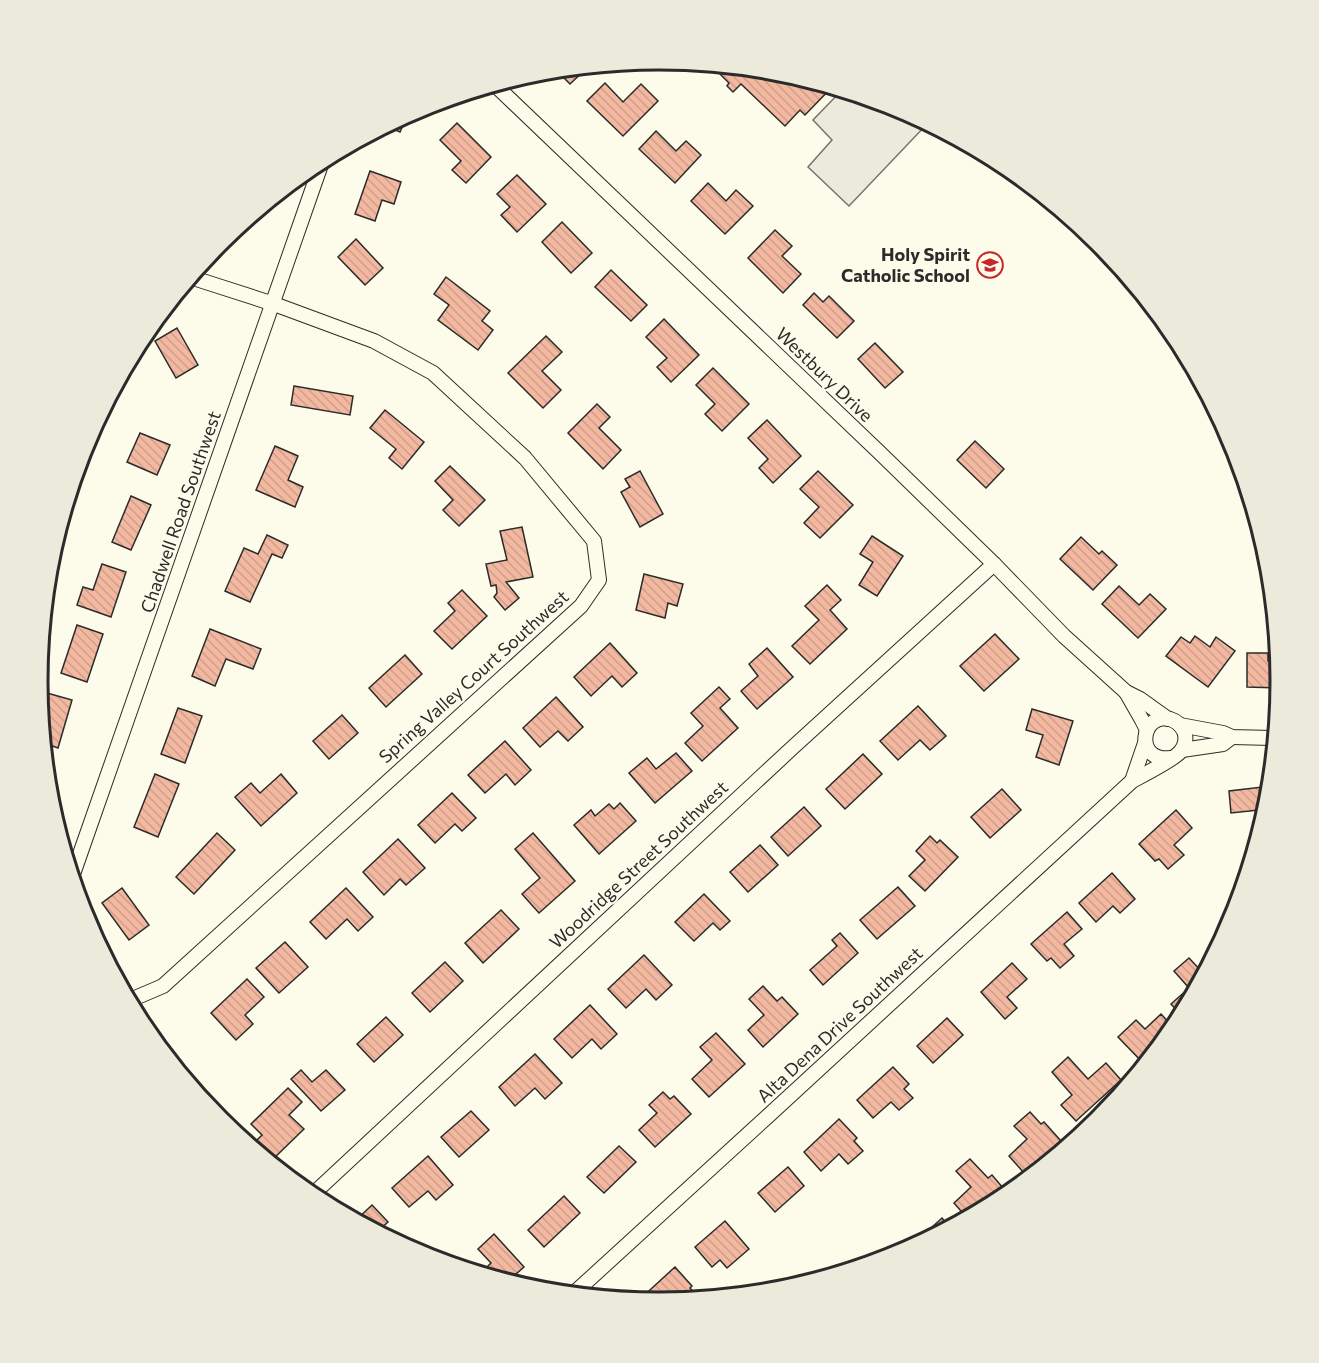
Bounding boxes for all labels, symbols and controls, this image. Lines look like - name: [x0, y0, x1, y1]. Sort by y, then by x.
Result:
- place label: Holy Spirit Catholic School: [841, 243, 970, 286]
- school or university icon: Holy Spirit Catholic School: [975, 250, 1005, 280]
- street label: Westbury Drive: [772, 323, 878, 426]
- street label: Chadwell Road Southwest: [135, 408, 225, 616]
- street label: Spring Valley Court Southwest: [374, 585, 573, 767]
- street label: Woodridge Street Southwest: [545, 776, 732, 953]
- street label: Alta Dena Drive Southwest: [752, 942, 927, 1107]

